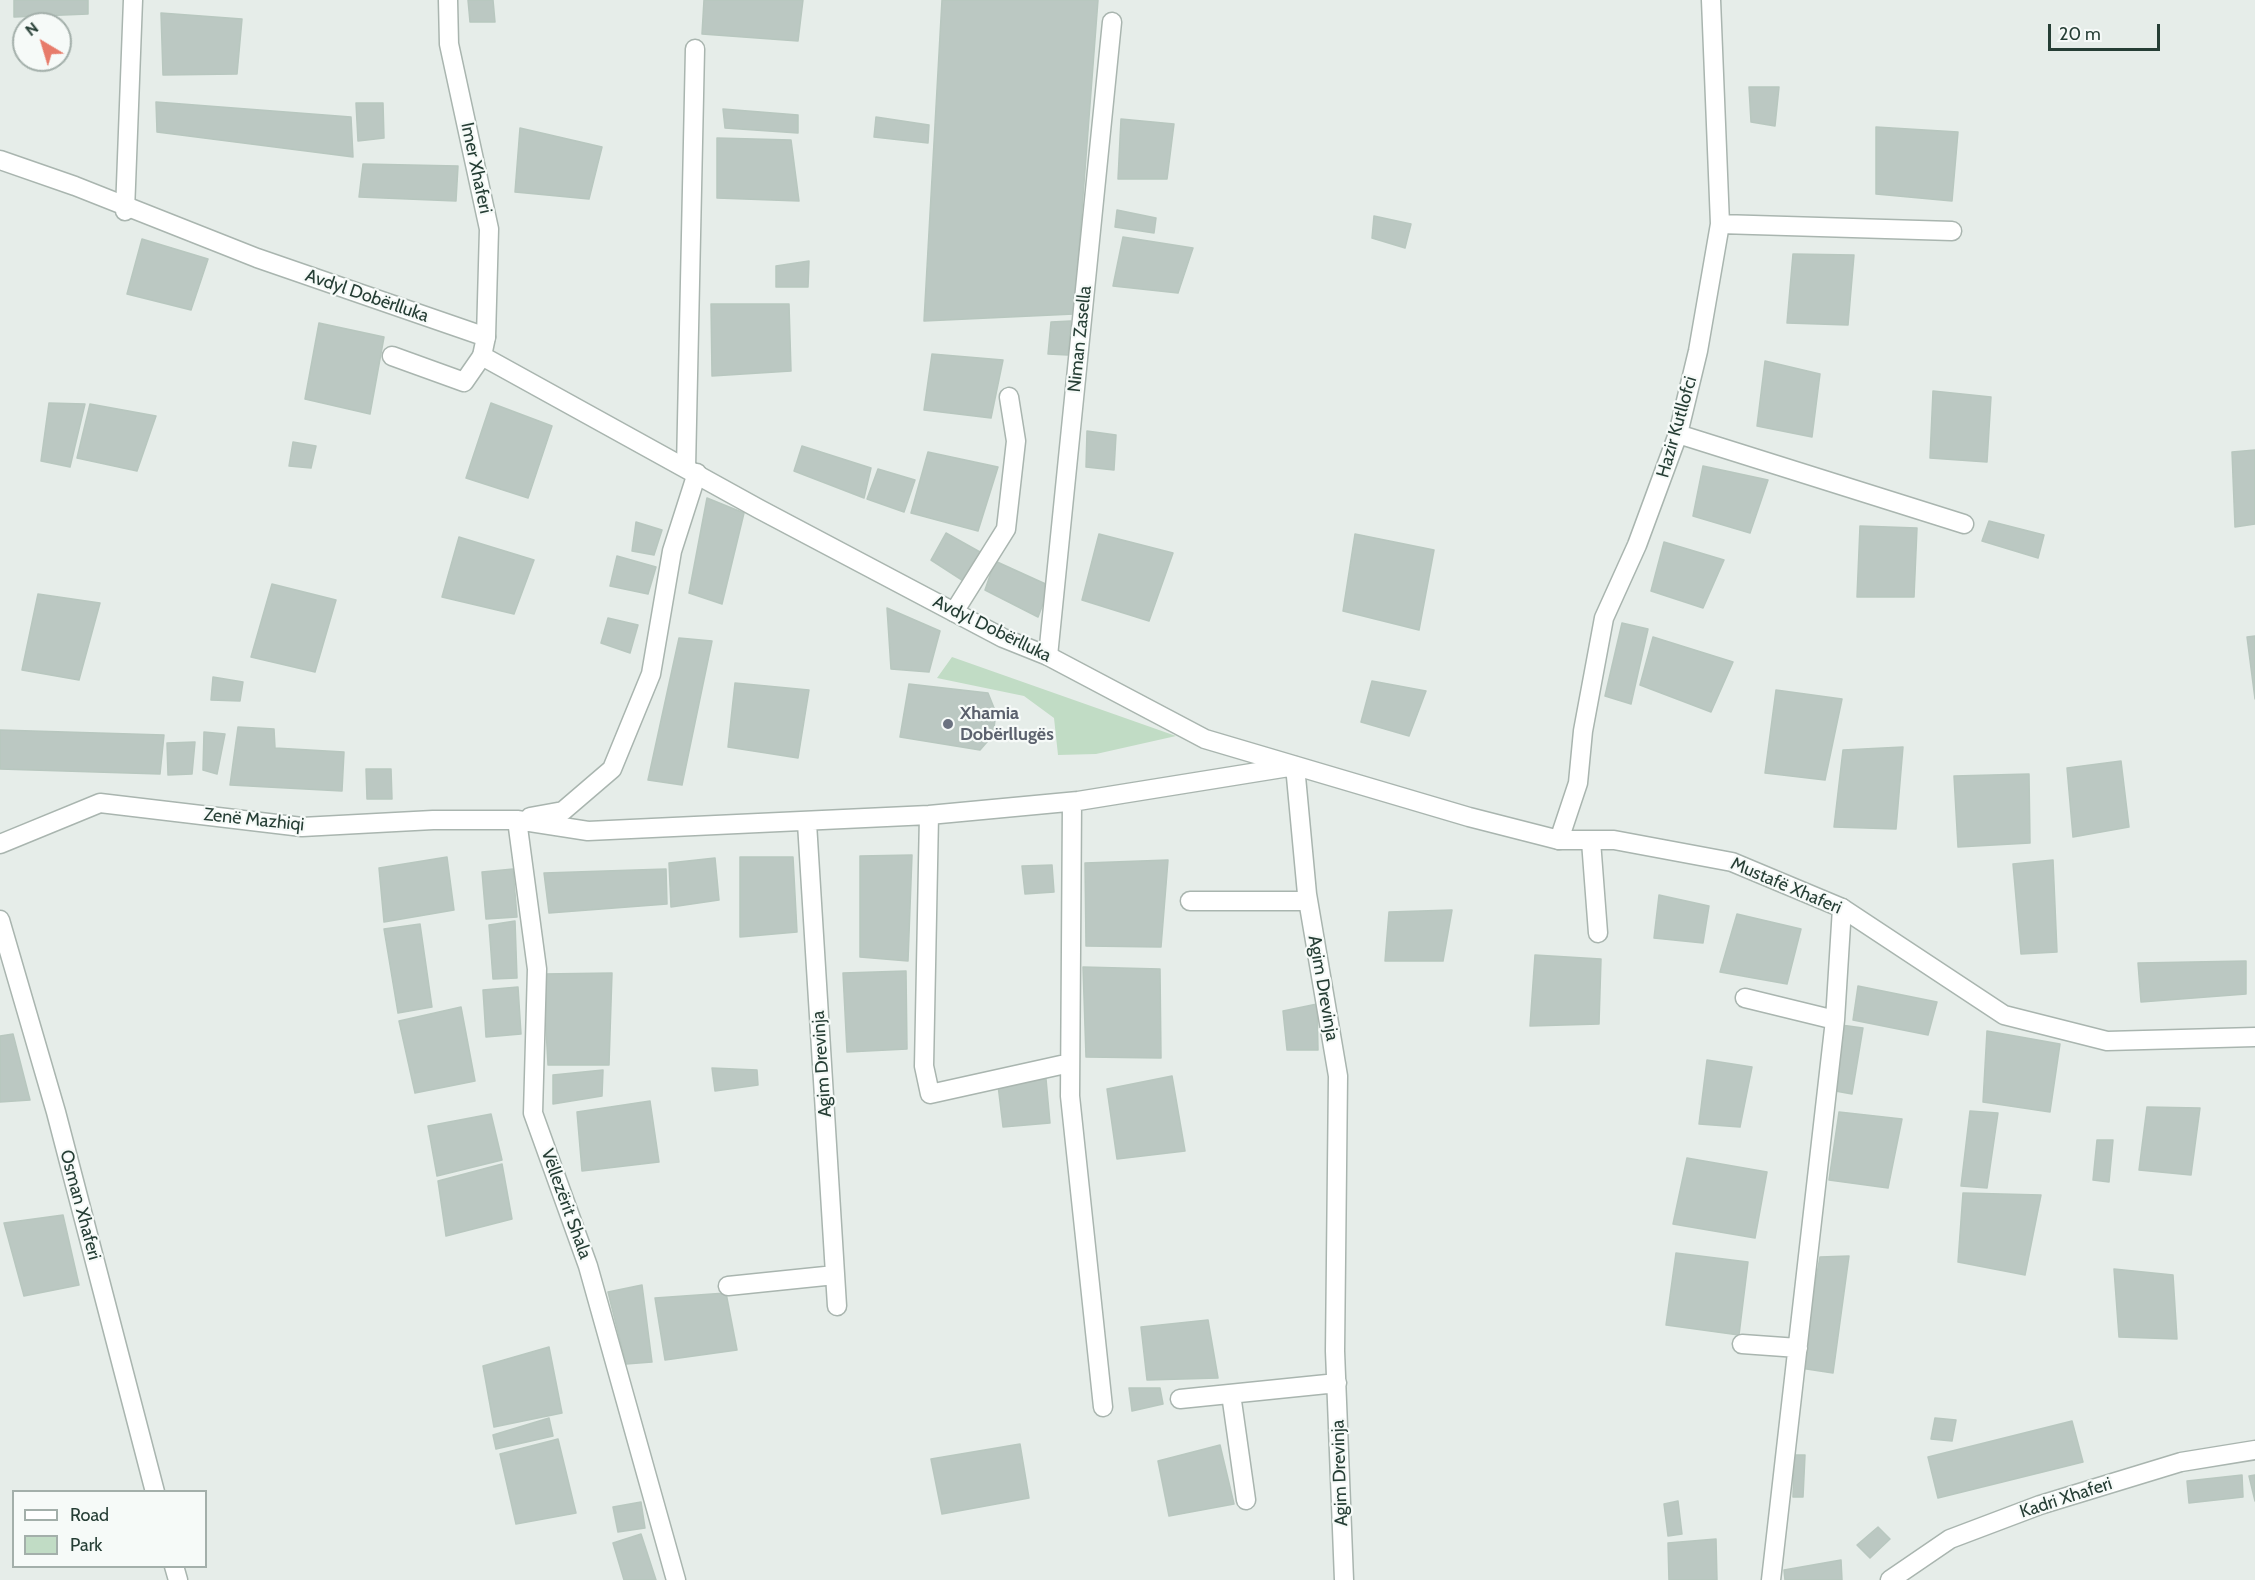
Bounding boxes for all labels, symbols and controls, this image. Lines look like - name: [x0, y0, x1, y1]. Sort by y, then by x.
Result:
- north arrow: [12, 12, 72, 72]
- scale bar: [2051, 12, 2164, 50]
- text: N: [22, 18, 42, 40]
- text: 20 m: [2059, 23, 2101, 45]
- street label: Imer Xhaferi: [456, 120, 496, 216]
- street label: Avdyl Dobërlluka: [303, 265, 431, 327]
- street label: Niman Zasella: [1064, 285, 1096, 393]
- street label: Hazir Kutllofci: [1652, 374, 1702, 480]
- street label: Avdyl Dobërlluka: [929, 591, 1055, 667]
- place label: Xhamia Dobërllugës: [960, 703, 1054, 746]
- marker: Xhamia Dobërllugës: [941, 717, 955, 731]
- street label: Zenë Mazhiqi: [203, 804, 305, 836]
- street label: Mustafë Xhaferi: [1727, 853, 1845, 919]
- street label: Agim Drevinja: [1303, 934, 1343, 1042]
- street label: Agim Drevinja: [808, 1010, 836, 1118]
- street label: Vëllezërit Shala: [536, 1146, 596, 1262]
- street label: Osman Xhaferi: [55, 1148, 105, 1262]
- street label: Agim Drevinja: [1327, 1419, 1353, 1527]
- street label: Kadri Xhaferi: [2017, 1473, 2115, 1523]
- legend: [12, 1490, 207, 1568]
- text: Road: [70, 1504, 109, 1526]
- text: Park: [70, 1534, 102, 1556]

